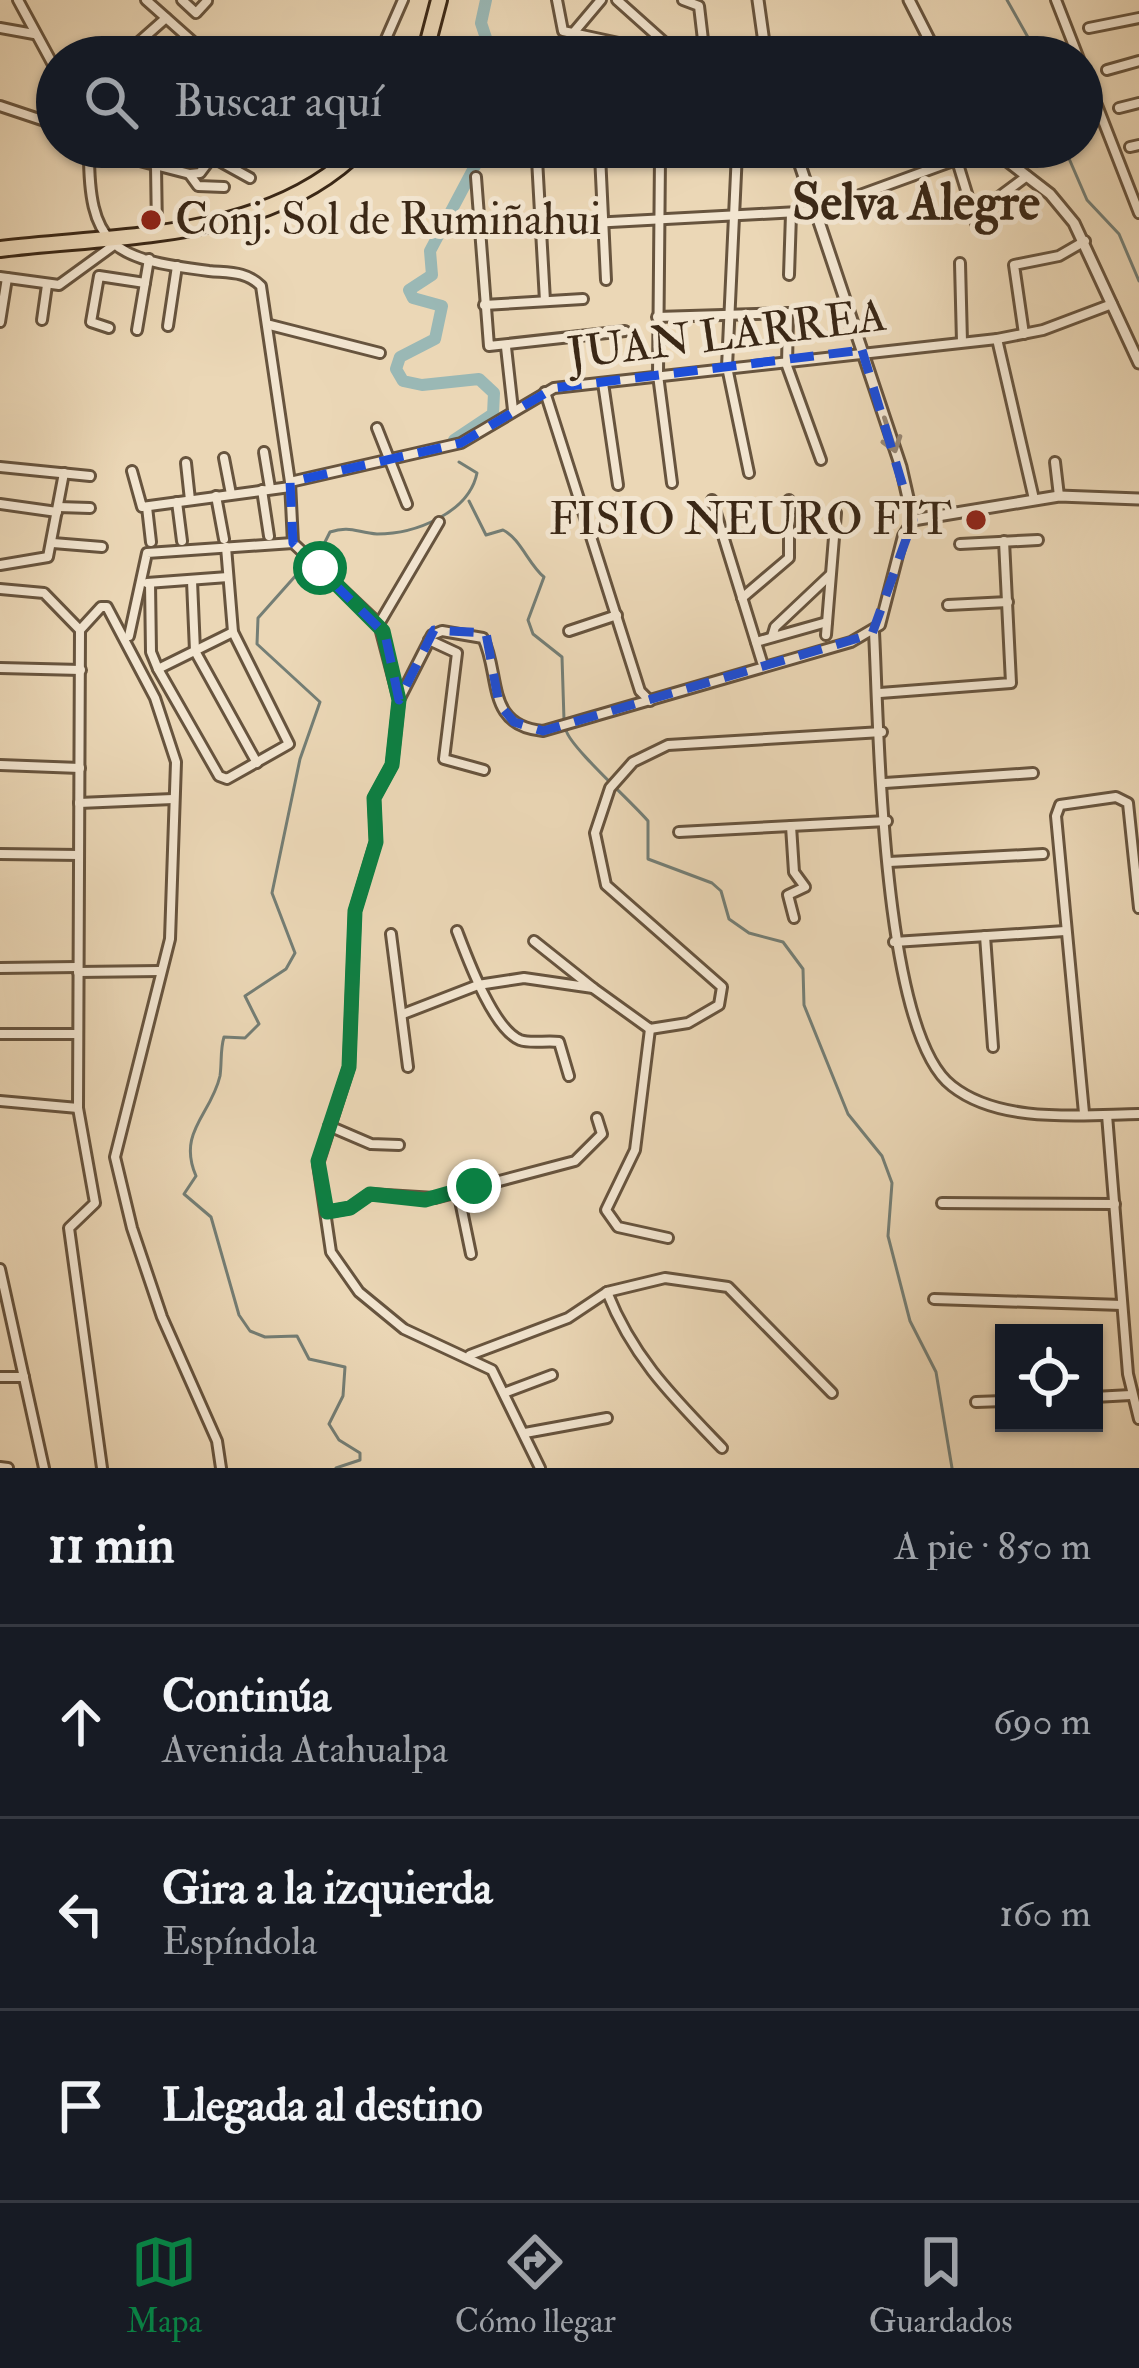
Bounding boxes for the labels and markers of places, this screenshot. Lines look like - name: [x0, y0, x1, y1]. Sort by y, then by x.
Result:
- place label: Conj. Sol de Rumiñahui: [175, 192, 601, 248]
- marker: Conj. Sol de Rumiñahui: [138, 207, 164, 233]
- place label: FISIO NEURO FIT: [549, 492, 952, 548]
- marker: FISIO NEURO FIT: [963, 507, 989, 533]

